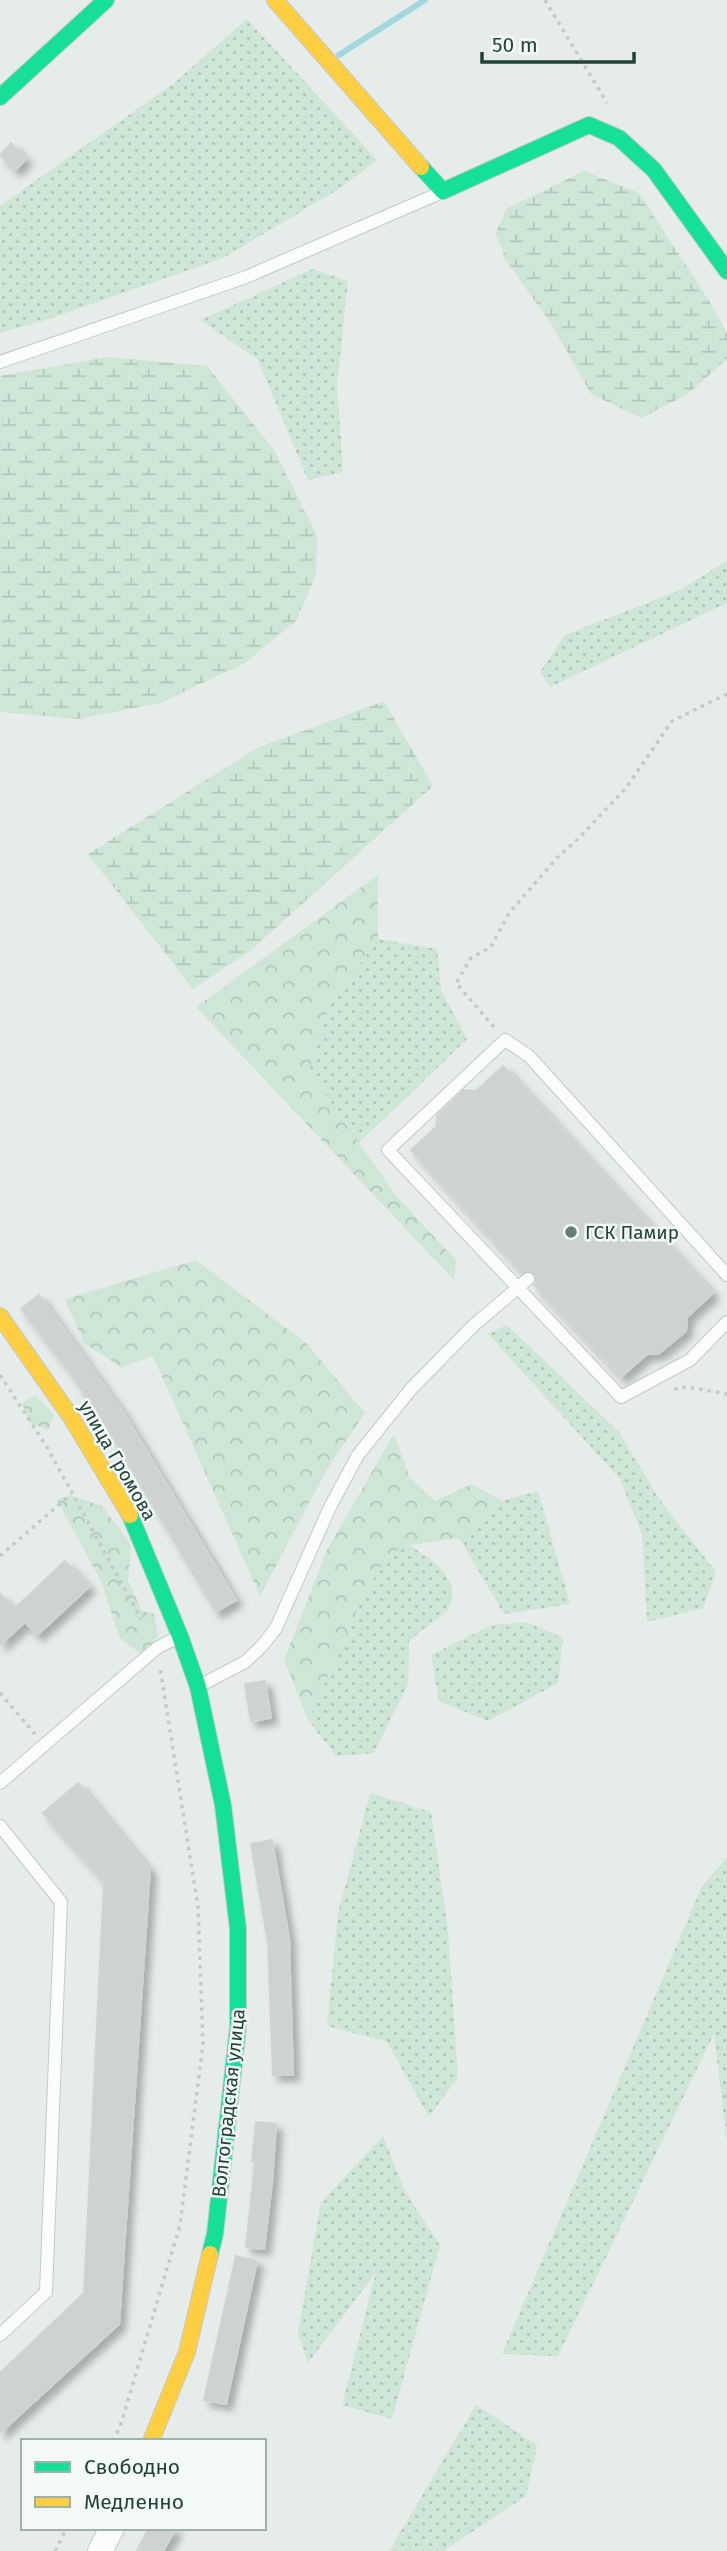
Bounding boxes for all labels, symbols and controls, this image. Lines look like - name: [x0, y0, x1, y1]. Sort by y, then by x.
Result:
- scale bar: [482, 21, 634, 65]
- text: 50 m: [492, 32, 538, 58]
- place label: ГСК Памир: [585, 1221, 679, 1244]
- marker: ГСК Памир: [563, 1224, 579, 1240]
- street label: улица Громова: [74, 1396, 161, 1524]
- street label: Волгоградская улица: [207, 2007, 250, 2199]
- legend: [21, 2439, 266, 2530]
- text: Свободно: [84, 2454, 180, 2480]
- text: Медленно: [84, 2489, 184, 2515]

